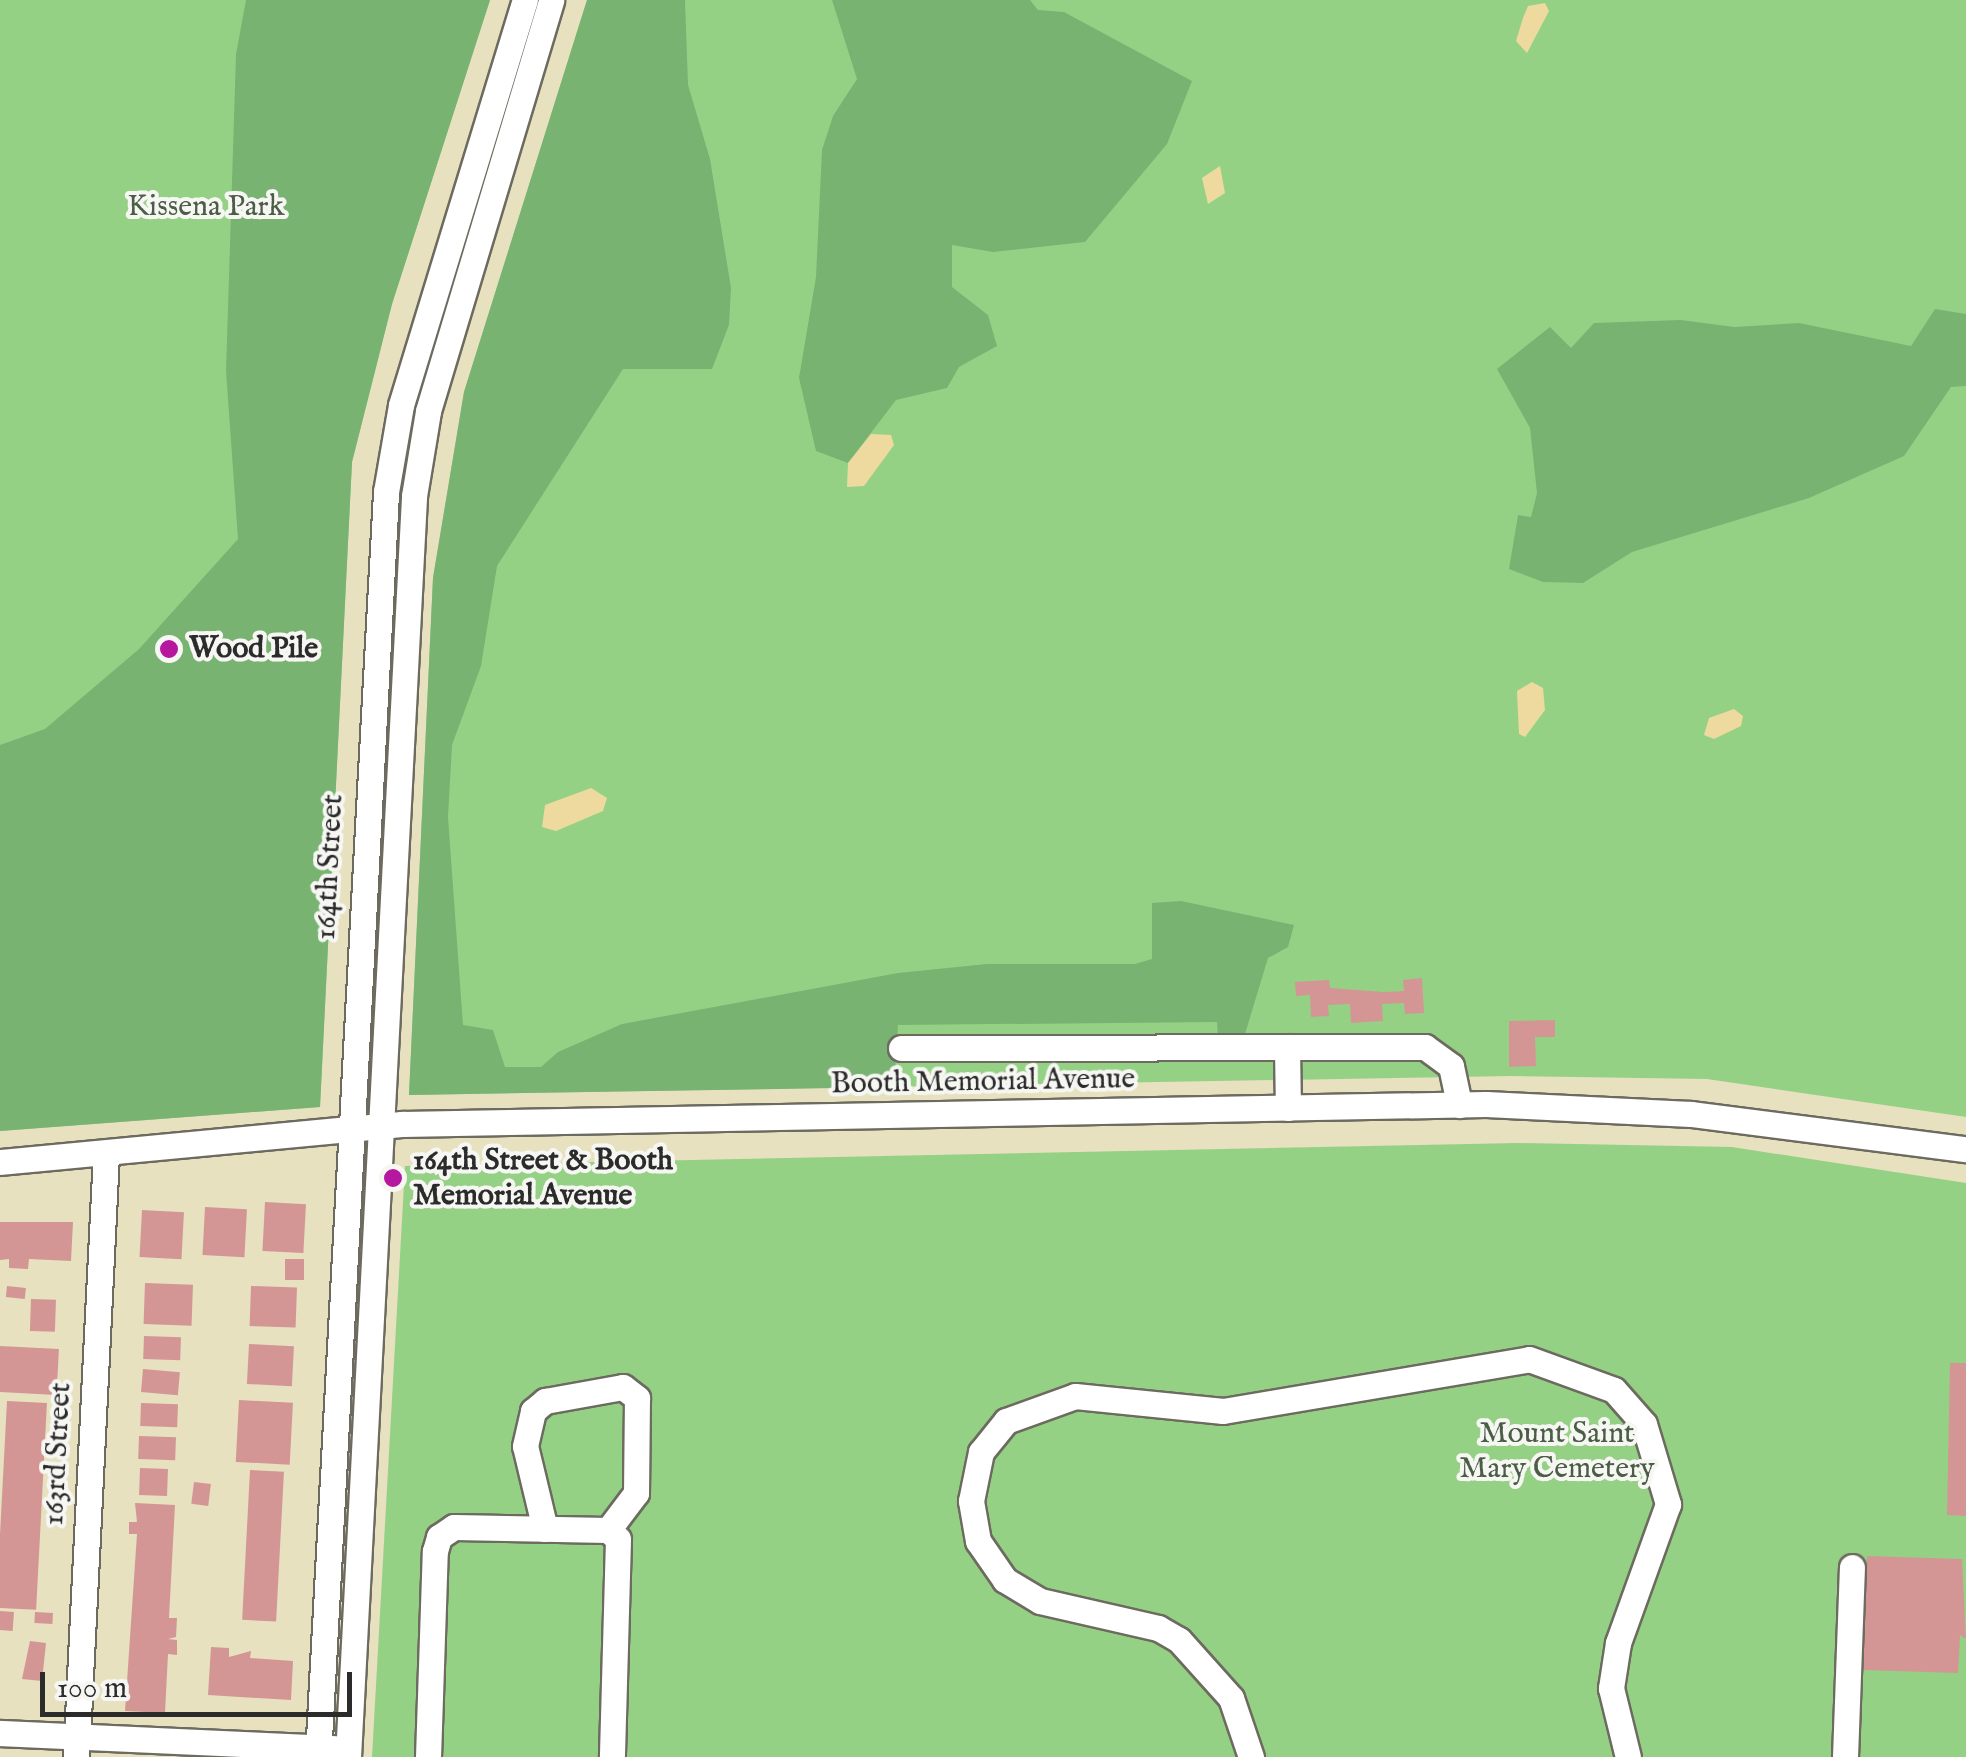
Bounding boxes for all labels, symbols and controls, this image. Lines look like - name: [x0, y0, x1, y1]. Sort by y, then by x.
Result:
- park label: Kissena Park: [127, 189, 285, 225]
- place label: Wood Pile: [189, 631, 318, 667]
- marker: Wood Pile: [158, 638, 180, 660]
- street label: 164th Street: [308, 793, 352, 941]
- street label: Booth Memorial Avenue: [831, 1061, 1135, 1103]
- place label: 164th Street & Booth Memorial Avenue: [413, 1143, 673, 1214]
- marker: 164th Street & Booth Memorial Avenue: [382, 1167, 404, 1189]
- street label: 163rd Street: [36, 1382, 80, 1526]
- park label: Mount Saint Mary Cemetery: [1459, 1416, 1655, 1486]
- scale bar: [45, 1652, 358, 1714]
- text: 100 m: [57, 1670, 127, 1708]

